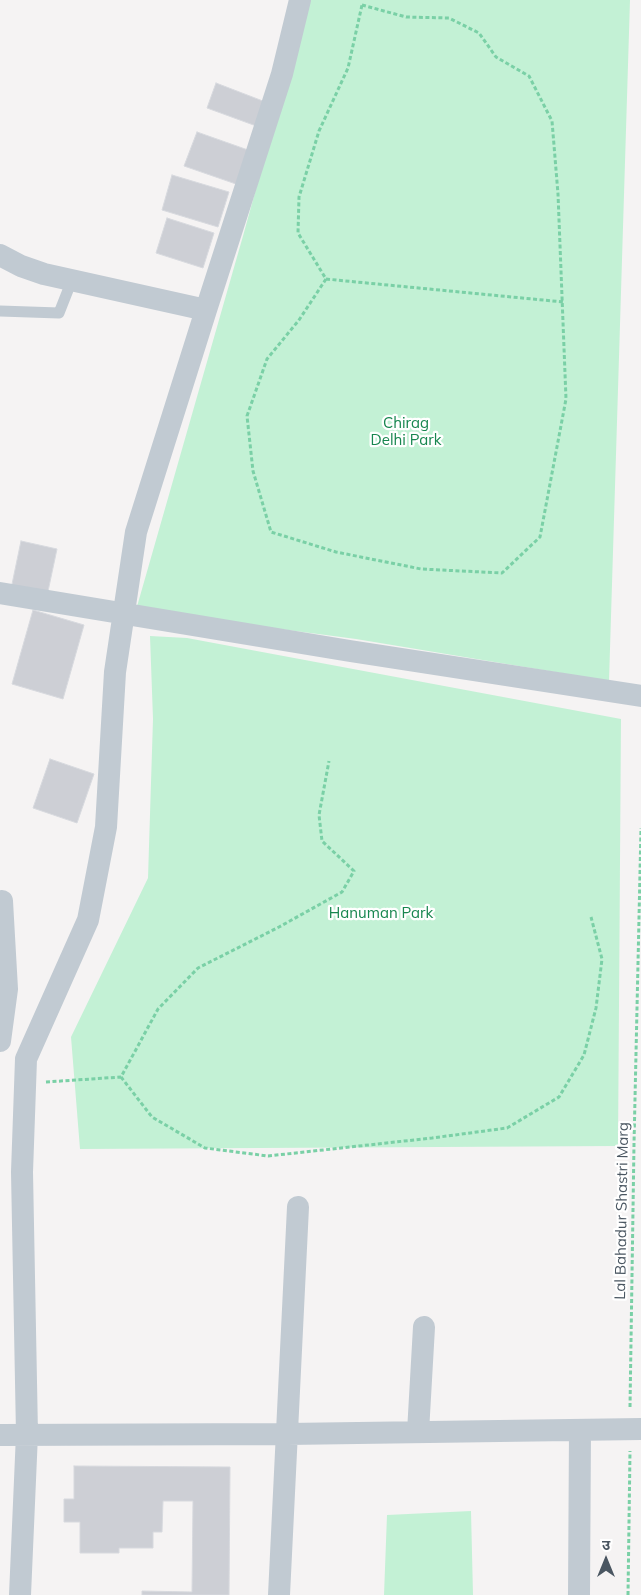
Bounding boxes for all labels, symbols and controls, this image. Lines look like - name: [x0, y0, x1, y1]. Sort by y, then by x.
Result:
- park label: Chirag Delhi Park: [371, 414, 441, 449]
- park label: Hanuman Park: [329, 904, 433, 922]
- street label: Lal Bahadur Shastri Marg: [611, 1122, 633, 1300]
- north arrow: [581, 1535, 631, 1585]
- text: उ: [602, 1536, 610, 1554]

